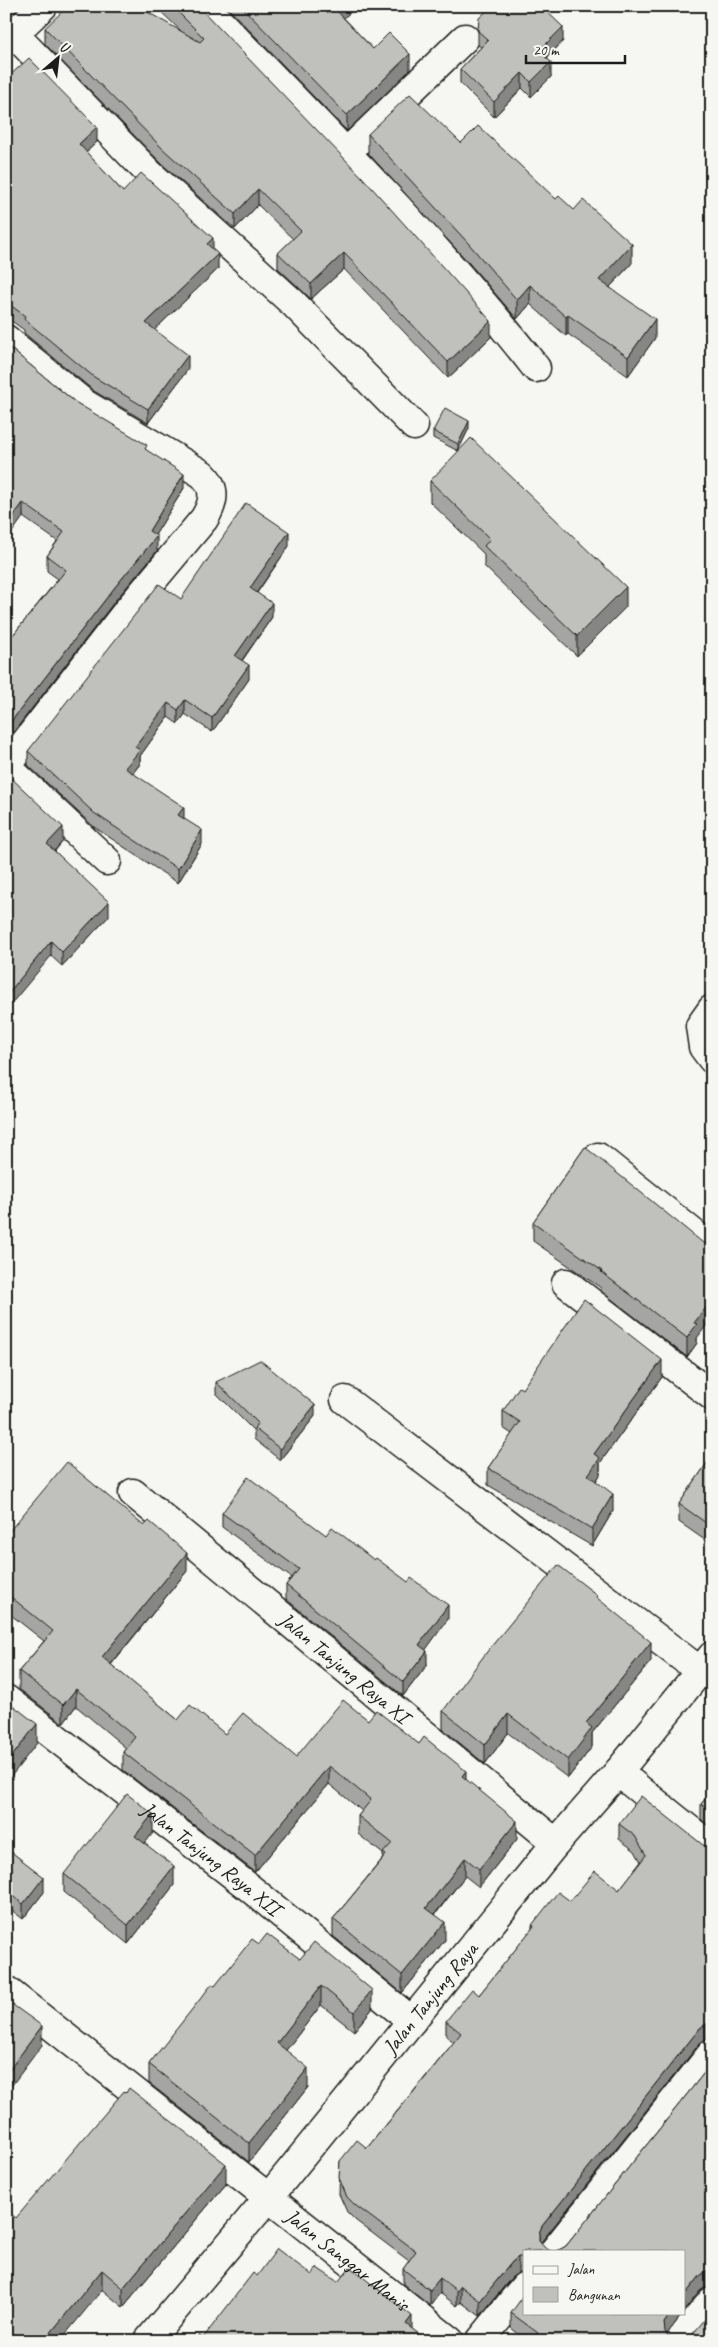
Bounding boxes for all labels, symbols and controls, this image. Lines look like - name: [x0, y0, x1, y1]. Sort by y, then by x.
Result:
- north arrow: [32, 32, 82, 82]
- scale bar: [526, 32, 624, 64]
- text: U: [57, 38, 74, 58]
- text: 20 m: [533, 41, 560, 60]
- street label: Jalan Tanjung Raya XI: [273, 1606, 418, 1732]
- street label: Jalan Tanjung Raya XII: [136, 1795, 290, 1924]
- street label: Jalan Tanjung Raya: [376, 1935, 485, 2060]
- street label: Jalan Sanggar Manis: [279, 2202, 416, 2318]
- legend: [523, 2250, 686, 2314]
- text: Jalan: [567, 2260, 595, 2279]
- text: Bangunan: [568, 2286, 621, 2305]

